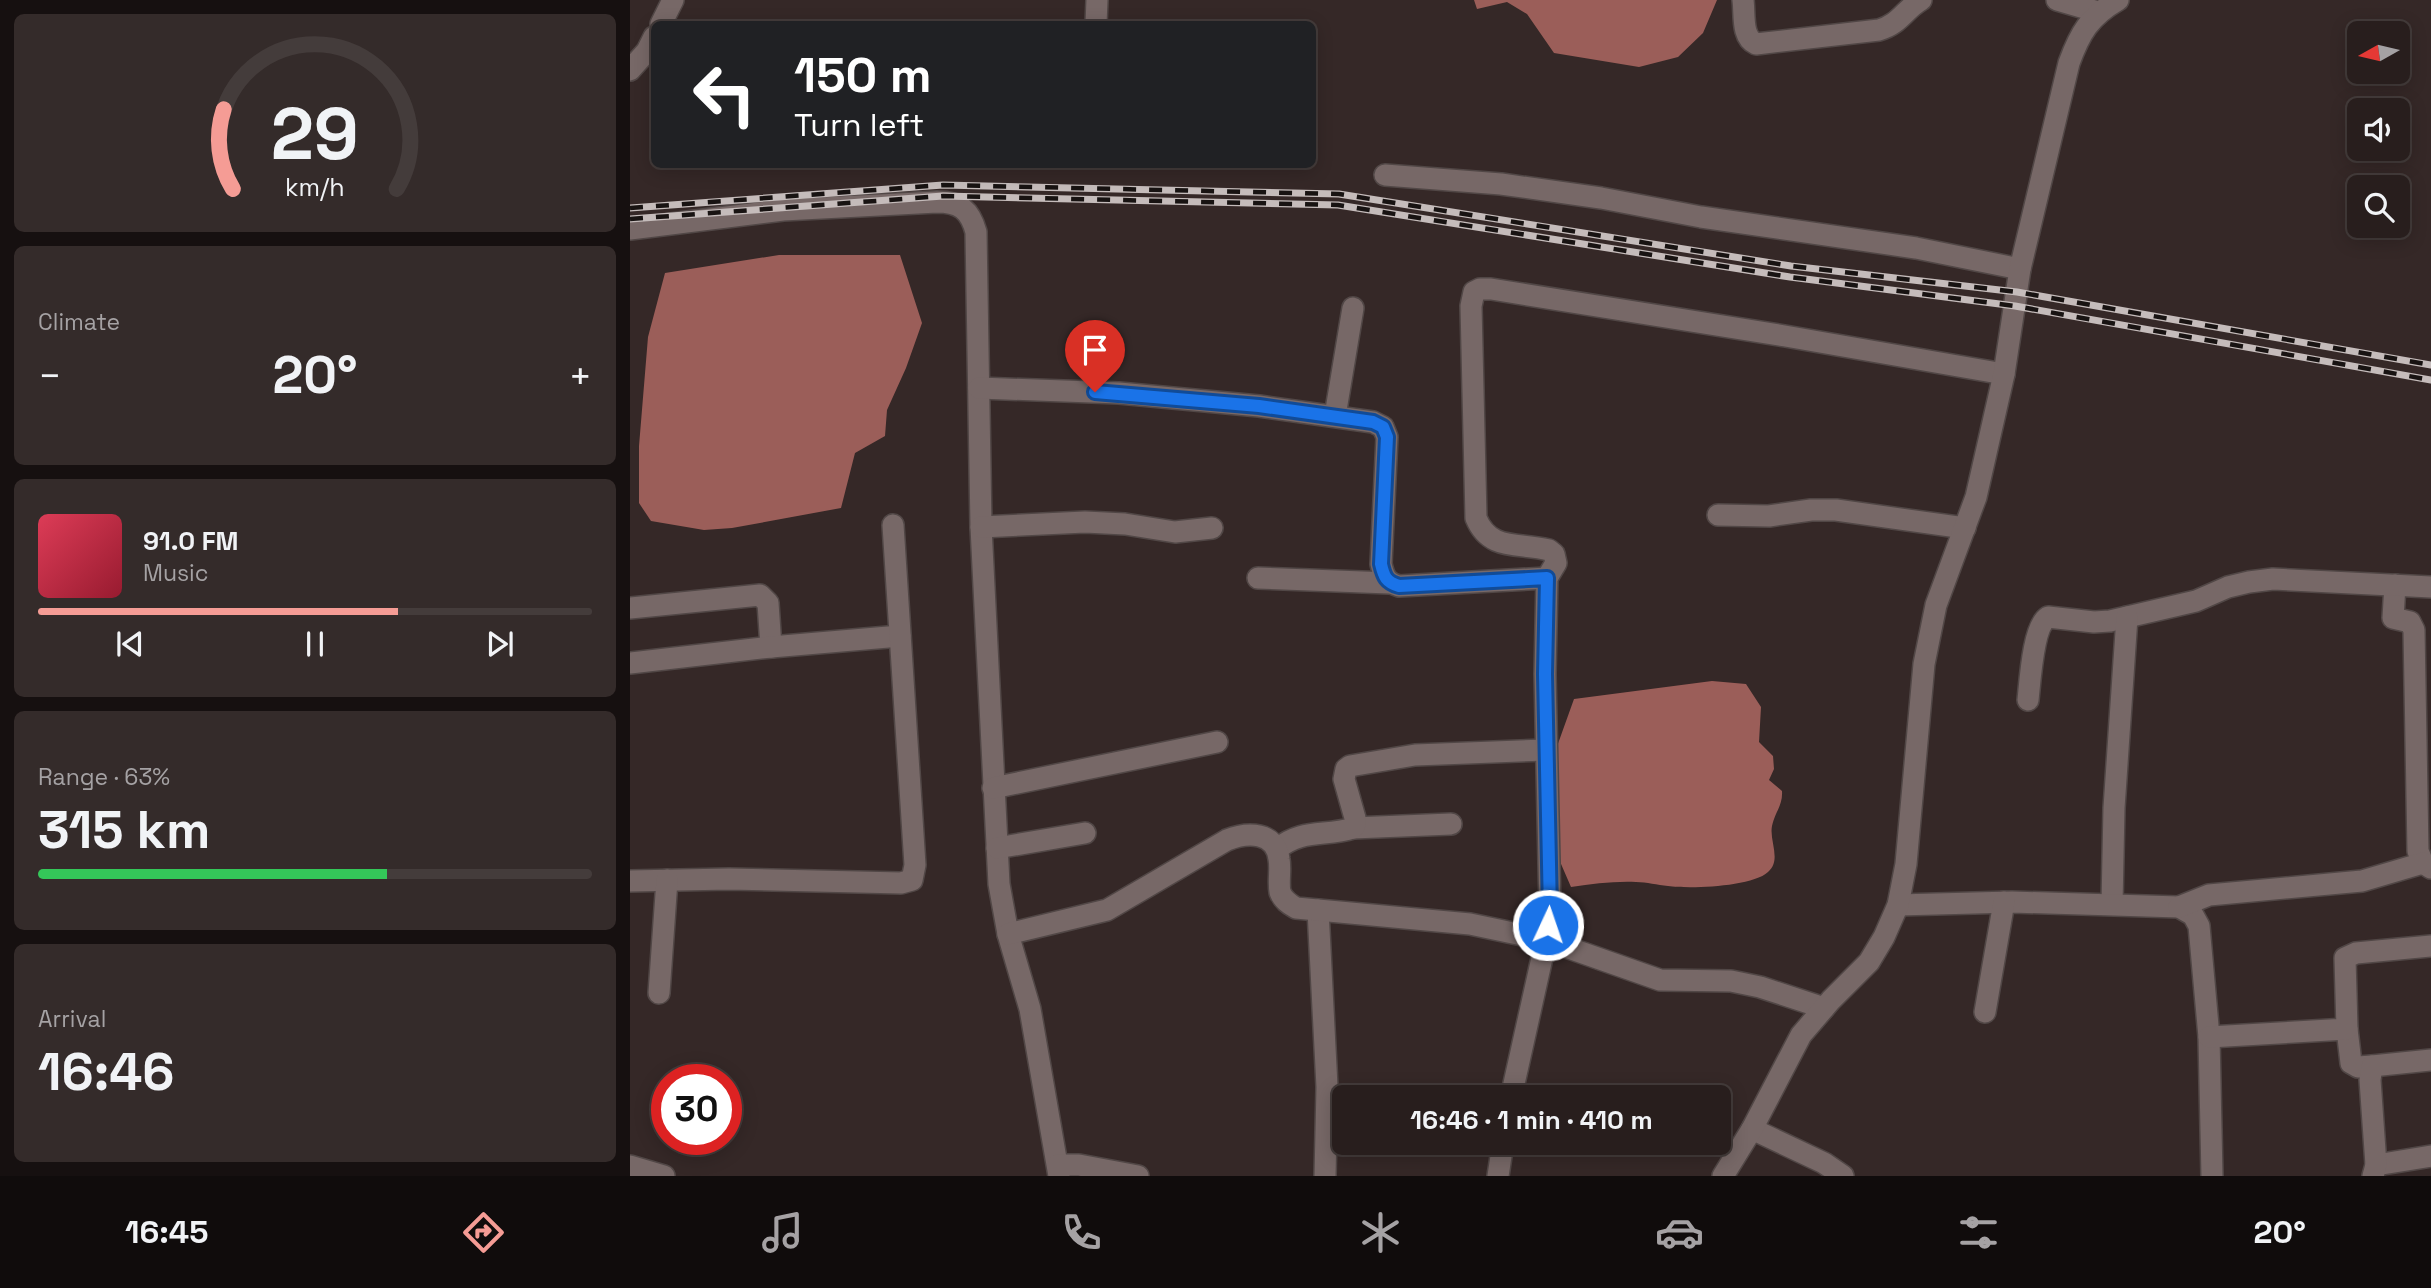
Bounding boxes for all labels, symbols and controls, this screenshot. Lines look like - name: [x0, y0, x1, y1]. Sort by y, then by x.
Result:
- north arrow: [2347, 21, 2410, 84]
- map controls: [2347, 21, 2410, 238]
- text: 150 m: [794, 44, 932, 106]
- icon: left: [679, 49, 770, 140]
- text: 29: [271, 88, 359, 181]
- button: sound: [2347, 98, 2410, 161]
- text: Turn left: [794, 105, 924, 145]
- text: km/h: [285, 171, 345, 203]
- button: search: [2347, 175, 2410, 238]
- text: Climate: [38, 307, 120, 337]
- pin: [1065, 320, 1125, 392]
- icon: arrive: [1076, 331, 1114, 369]
- text: 20°: [272, 342, 358, 408]
- text: −: [38, 352, 62, 400]
- text: +: [568, 352, 592, 400]
- text: 91.0 FM: [143, 524, 239, 558]
- text: Music: [143, 558, 208, 588]
- icon: previous: [111, 625, 149, 663]
- icon: pause: [296, 625, 334, 663]
- icon: next: [481, 625, 519, 663]
- text: Range · 63%: [38, 762, 170, 792]
- text: 315 km: [38, 797, 210, 863]
- position arrow: [1511, 888, 1585, 962]
- text: Arrival: [38, 1004, 106, 1034]
- text: 16:46: [38, 1039, 174, 1105]
- speed limit sign: 30: [651, 1064, 742, 1155]
- text: 16:46 · 1 min · 410 m: [1410, 1103, 1653, 1137]
- icon: directions: [459, 1208, 508, 1257]
- icon: music: [758, 1208, 807, 1257]
- icon: phone: [1057, 1208, 1106, 1257]
- icon: climate: [1356, 1208, 1405, 1257]
- icon: car: [1655, 1208, 1704, 1257]
- icon: filters: [1954, 1208, 2003, 1257]
- text: 16:45: [125, 1212, 208, 1252]
- text: 20°: [2254, 1212, 2306, 1252]

